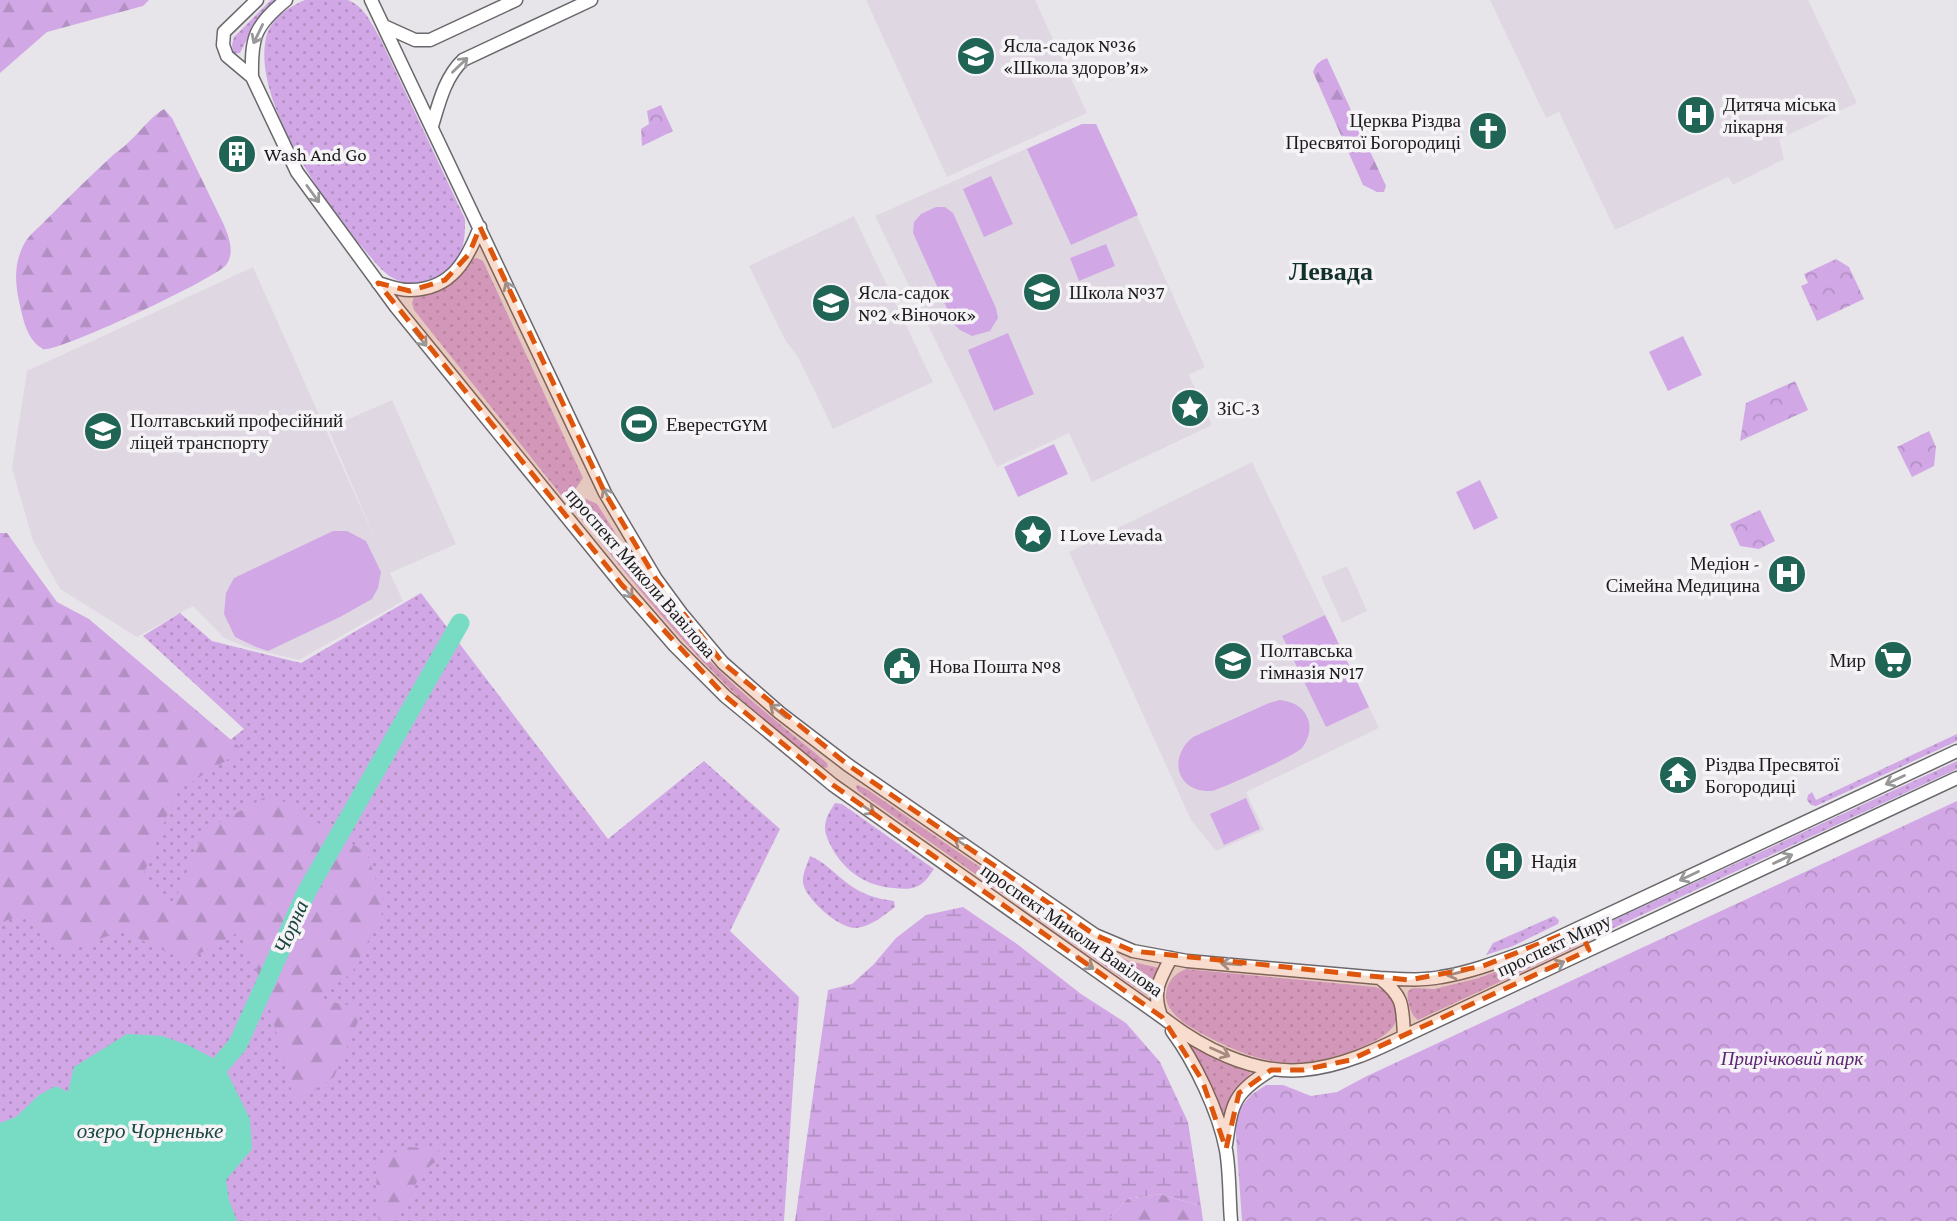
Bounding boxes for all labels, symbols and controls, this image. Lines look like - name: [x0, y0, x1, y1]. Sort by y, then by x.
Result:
- one-way arrow: [250, 23, 264, 44]
- school or university icon: Ясла-садок №36 «Школа здоров’я»: [955, 35, 997, 77]
- place label: Ясла-садок №36 «Школа здоров’я»: [1003, 35, 1149, 78]
- one-way arrow: [451, 57, 469, 74]
- hospital icon: Дитяча міська лікарня: [1675, 94, 1717, 136]
- place label: Дитяча міська лікарня: [1723, 94, 1837, 137]
- place label: Церква Різдва Пресвятої Богородиці: [1286, 110, 1462, 153]
- church icon: Церква Різдва Пресвятої Богородиці: [1467, 110, 1509, 152]
- building icon: Wash And Go: [216, 133, 258, 175]
- place label: Wash And Go: [264, 144, 367, 165]
- one-way arrow: [305, 184, 320, 203]
- district label: Левада: [1289, 257, 1373, 286]
- school or university icon: Школа №37: [1021, 271, 1063, 313]
- one-way arrow: [503, 281, 516, 302]
- school or university icon: Ясла-садок №2 «Віночок»: [810, 282, 852, 324]
- place label: Ясла-садок №2 «Віночок»: [858, 282, 977, 325]
- place label: Школа №37: [1069, 282, 1165, 303]
- one-way arrow: [412, 328, 428, 346]
- place icon: ЗіС-3: [1169, 387, 1211, 429]
- place label: ЗіС-3: [1217, 398, 1260, 419]
- sports icon: ЕверестGYM: [618, 403, 660, 445]
- school or university icon: Полтавський професійний ліцей транспорту: [82, 410, 124, 452]
- place label: Полтавський професійний ліцей транспорту: [130, 410, 343, 453]
- place label: ЕверестGYM: [666, 414, 768, 435]
- street label: проспект Миколи Вавілова: [562, 484, 720, 662]
- one-way arrow: [600, 487, 614, 507]
- place icon: I Love Levada: [1012, 513, 1054, 555]
- place label: I Love Levada: [1060, 524, 1163, 545]
- place label: Медіон - Сімейна Медицина: [1606, 553, 1761, 596]
- hospital icon: Медіон - Сімейна Медицина: [1766, 553, 1808, 595]
- one-way arrow: [618, 580, 634, 598]
- supermarket icon: Мир: [1872, 639, 1914, 681]
- school or university icon: Полтавська гімназія №17: [1212, 640, 1254, 682]
- place label: Полтавська гімназія №17: [1260, 640, 1364, 683]
- public building icon: Нова Пошта №8: [881, 645, 923, 687]
- place label: Мир: [1829, 650, 1866, 671]
- place label: Нова Пошта №8: [929, 656, 1061, 677]
- one-way arrow: [770, 704, 788, 719]
- temple icon: Різдва Пресвятої Богородиці: [1657, 754, 1699, 796]
- place label: Різдва Пресвятої Богородиці: [1705, 754, 1840, 797]
- one-way arrow: [1885, 774, 1906, 787]
- one-way arrow: [856, 801, 875, 815]
- one-way arrow: [954, 837, 973, 851]
- hospital icon: Надія: [1483, 840, 1525, 882]
- place label: Надія: [1531, 851, 1577, 872]
- one-way arrow: [1772, 852, 1793, 866]
- street label: проспект Миколи Вавілова: [977, 859, 1167, 1001]
- one-way arrow: [1679, 870, 1700, 884]
- water label: Чорна: [269, 896, 313, 958]
- street label: проспект Миру: [1494, 909, 1615, 981]
- one-way arrow: [1075, 955, 1094, 970]
- one-way arrow: [1220, 958, 1242, 971]
- one-way arrow: [1544, 959, 1565, 972]
- one-way arrow: [1446, 967, 1469, 980]
- one-way arrow: [1208, 1046, 1230, 1059]
- park label: Прирічковий парк: [1720, 1048, 1864, 1069]
- water label: озеро Чорненьке: [77, 1119, 223, 1143]

